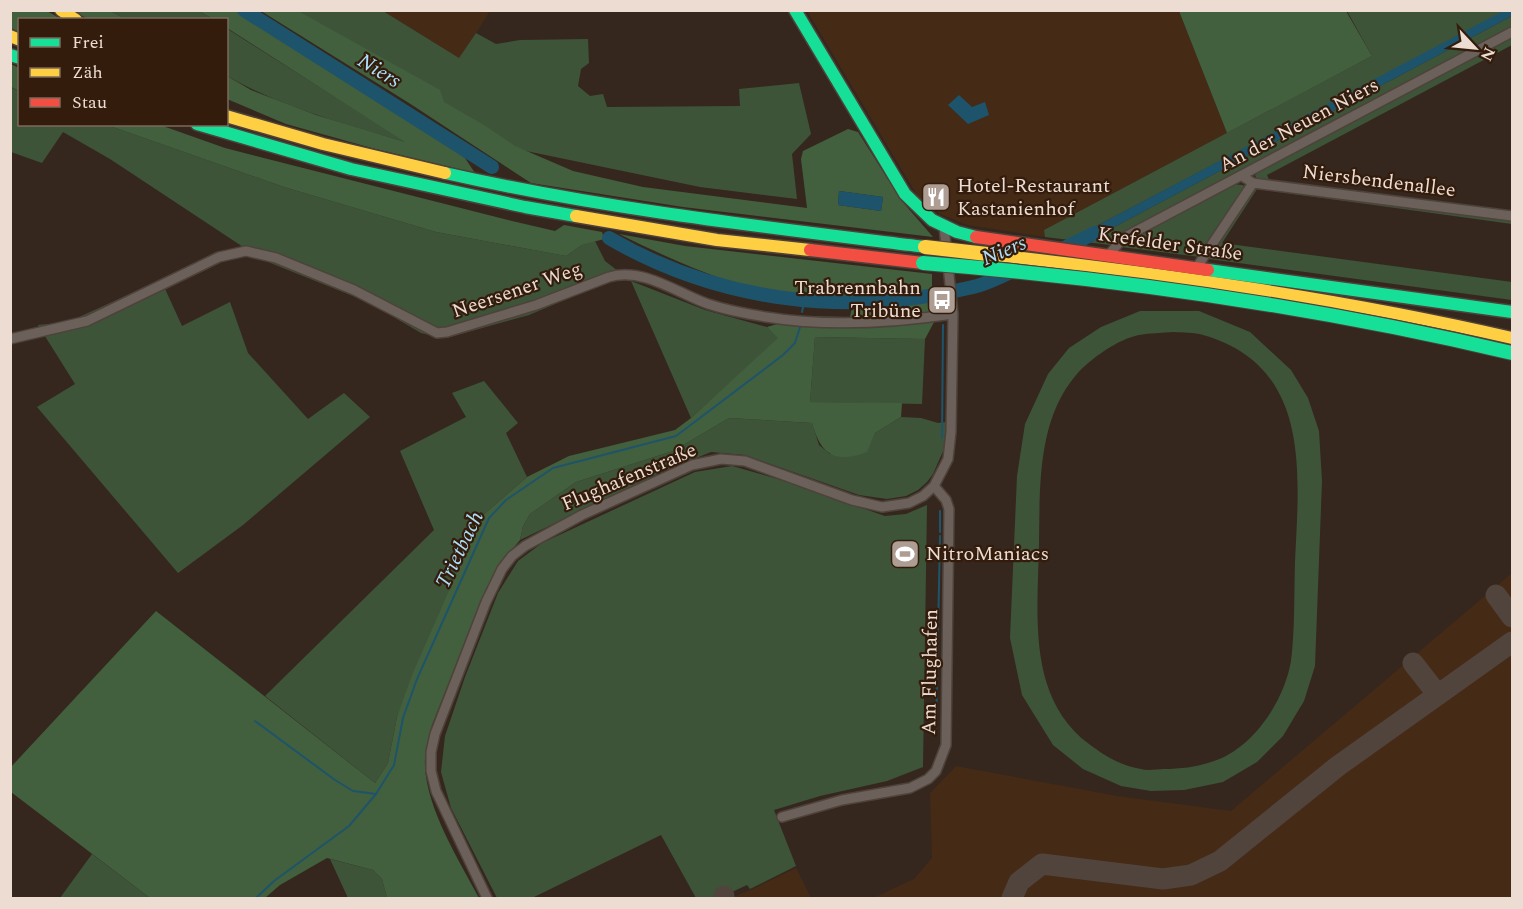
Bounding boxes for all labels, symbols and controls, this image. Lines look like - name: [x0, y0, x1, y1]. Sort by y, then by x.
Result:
- legend: [18, 18, 228, 126]
- north arrow: [1445, 18, 1505, 78]
- text: Frei: [72, 29, 104, 56]
- text: N: [1474, 43, 1501, 65]
- water label: Niers: [351, 45, 408, 97]
- text: Zäh: [72, 59, 103, 86]
- street label: An der Neuen Niers: [1214, 70, 1384, 180]
- text: Stau: [72, 89, 107, 116]
- street label: Niersbendenallee: [1301, 157, 1457, 205]
- place label: Hotel-Restaurant Kastanienhof: [957, 171, 1110, 224]
- restaurant icon: Hotel-Restaurant Kastanienhof: [920, 181, 952, 213]
- street label: Krefelder Straße: [1096, 219, 1244, 269]
- water label: Niers: [977, 227, 1032, 275]
- street label: Neersener Weg: [448, 254, 586, 326]
- place label: Trabrennbahn Tribüne: [794, 273, 921, 326]
- bus stop icon: Trabrennbahn Tribüne: [926, 284, 958, 316]
- street label: Flughafenstraße: [557, 435, 701, 519]
- water label: Trietbach: [427, 506, 493, 594]
- sports icon: NitroManiacs: [889, 538, 921, 570]
- place label: NitroManiacs: [926, 539, 1049, 569]
- street label: Am Flughafen: [914, 609, 946, 735]

